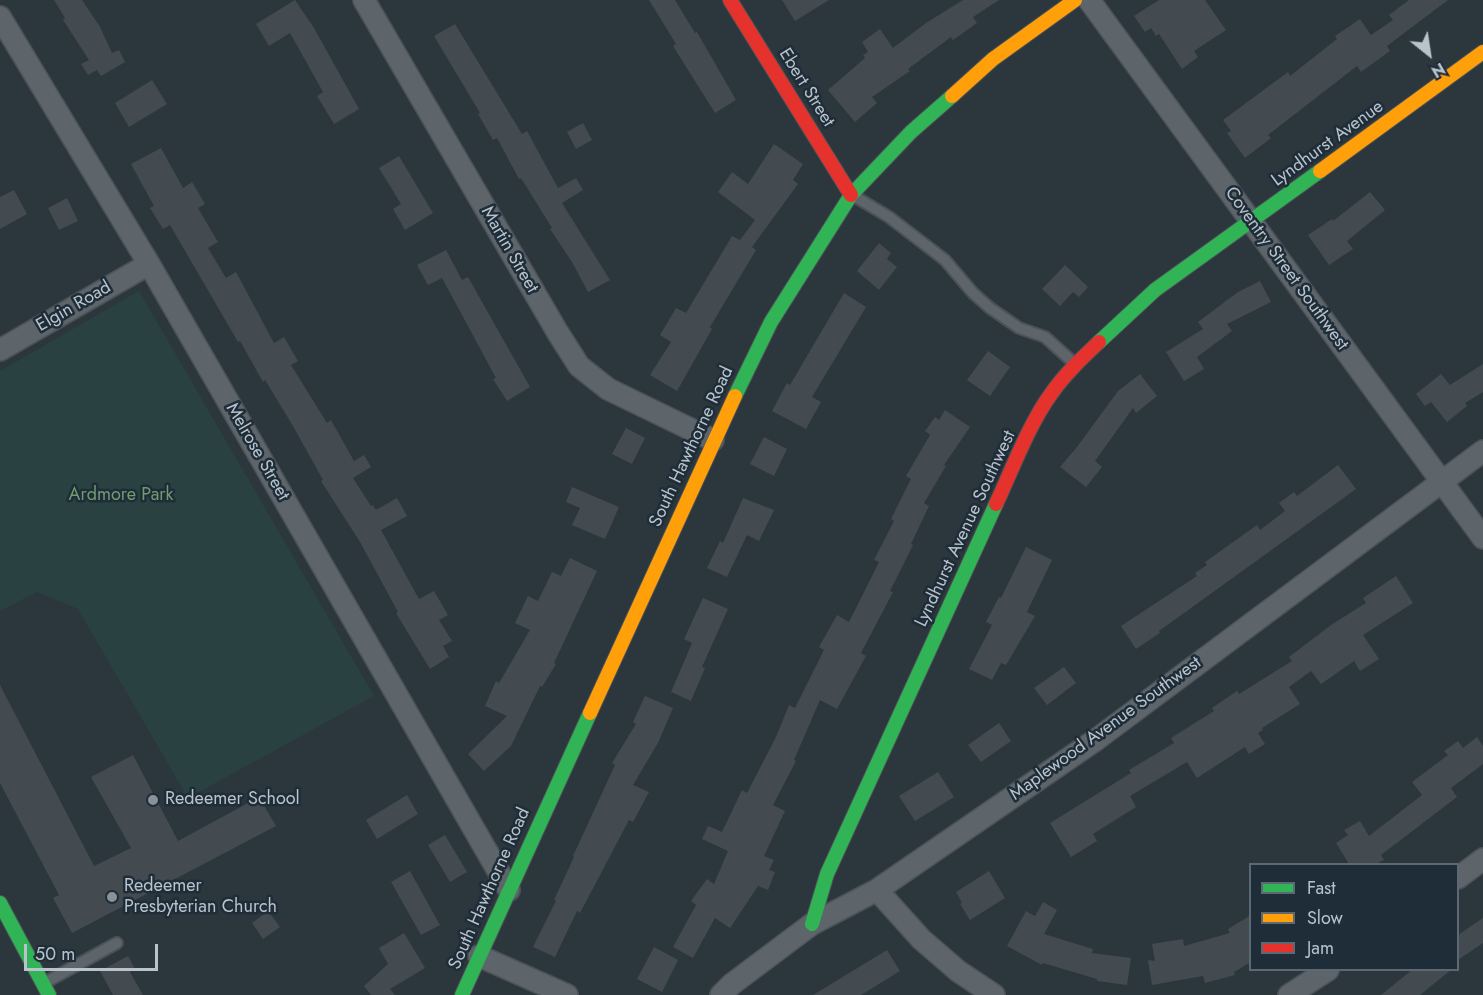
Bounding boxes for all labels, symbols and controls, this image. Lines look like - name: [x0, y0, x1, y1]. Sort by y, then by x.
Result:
- north arrow: [1399, 24, 1459, 84]
- street label: Ebert Street: [773, 45, 839, 131]
- text: N: [1427, 57, 1450, 83]
- street label: Lyndhurst Avenue: [1268, 96, 1388, 192]
- street label: Coventry Street Southwest: [1219, 183, 1353, 355]
- street label: Martin Street: [476, 203, 542, 297]
- street label: Elgin Road: [33, 277, 115, 337]
- street label: South Hawthorne Road: [645, 363, 739, 531]
- street label: Melrose Street: [220, 400, 294, 504]
- street label: Lyndhurst Avenue Southwest: [911, 427, 1021, 631]
- park label: Ardmore Park: [69, 485, 173, 507]
- street label: Maplewood Avenue Southwest: [1006, 652, 1206, 806]
- place label: Redeemer School: [165, 789, 300, 811]
- marker: Redeemer School: [146, 793, 160, 807]
- street label: South Hawthorne Road: [445, 805, 535, 973]
- legend: [1249, 863, 1459, 971]
- text: Fast: [1307, 875, 1336, 901]
- place label: Redeemer Presbyterian Church: [124, 876, 277, 918]
- marker: Redeemer Presbyterian Church: [105, 890, 119, 904]
- text: Slow: [1307, 905, 1343, 931]
- scale bar: [27, 932, 160, 970]
- text: Jam: [1307, 935, 1334, 961]
- text: 50 m: [35, 941, 75, 967]

